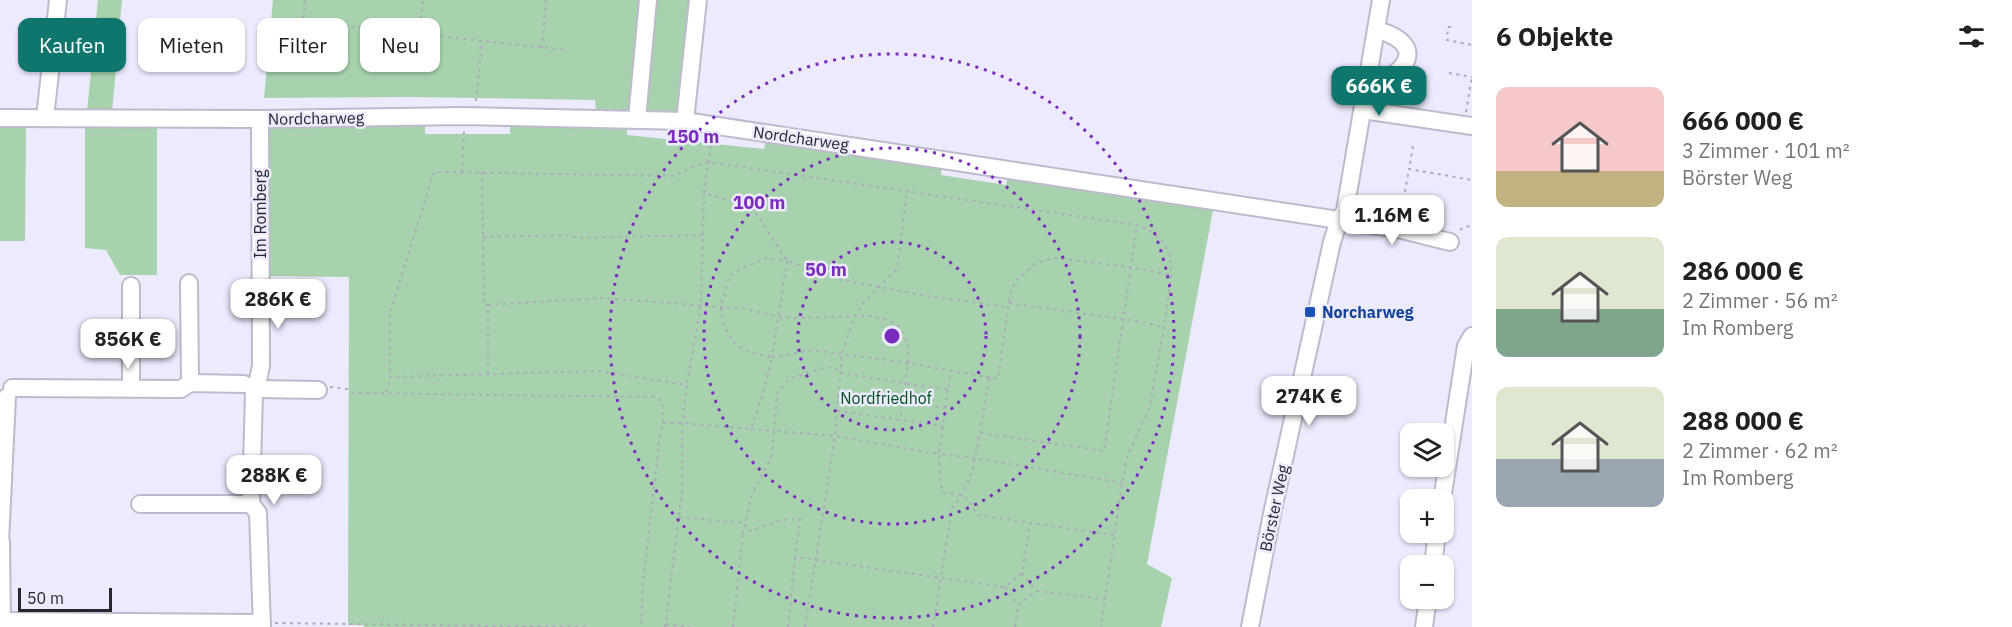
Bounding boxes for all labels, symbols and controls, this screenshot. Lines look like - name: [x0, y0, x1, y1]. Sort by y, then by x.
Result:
- chip: Kaufen: [18, 18, 126, 72]
- chip: Mieten: [138, 18, 245, 72]
- chip: Filter: [257, 18, 348, 72]
- chip: Neu: [360, 18, 440, 72]
- text: 6 Objekte: [1496, 19, 1613, 53]
- icon: filters: [1955, 20, 1988, 53]
- pin: 666K €: [1330, 66, 1428, 117]
- text: 666K €: [1345, 72, 1413, 99]
- text: 666 000 €: [1682, 103, 1804, 137]
- street label: Nordcharweg: [268, 107, 365, 129]
- icon: home: [1544, 111, 1616, 183]
- street label: Nordcharweg: [752, 121, 851, 155]
- text: 150 m: [667, 125, 719, 148]
- text: 3 Zimmer · 101 m²: [1682, 137, 1850, 164]
- text: Börster Weg: [1682, 164, 1792, 191]
- street label: Im Romberg: [250, 169, 270, 259]
- text: 100 m: [733, 191, 785, 214]
- pin: 1.16M €: [1337, 195, 1447, 246]
- text: 1.16M €: [1354, 201, 1430, 228]
- text: 286 000 €: [1682, 253, 1804, 287]
- text: 50 m: [805, 258, 847, 281]
- icon: home: [1544, 261, 1616, 333]
- pin: 286K €: [229, 279, 327, 330]
- text: 286K €: [244, 285, 312, 312]
- text: 2 Zimmer · 56 m²: [1682, 287, 1838, 314]
- place label: Norcharweg: [1322, 302, 1414, 322]
- marker: Norcharweg: [1303, 305, 1317, 319]
- text: Im Romberg: [1682, 314, 1793, 341]
- pin: 856K €: [79, 319, 177, 370]
- text: 856K €: [94, 325, 162, 352]
- centre of rings: [882, 326, 902, 346]
- pin: 274K €: [1260, 376, 1358, 427]
- text: 274K €: [1275, 382, 1343, 409]
- park label: Nordfriedhof: [840, 388, 932, 408]
- text: 288 000 €: [1682, 403, 1804, 437]
- icon: home: [1544, 411, 1616, 483]
- map controls: [1400, 423, 1454, 609]
- button: layers: [1400, 423, 1454, 477]
- text: 2 Zimmer · 62 m²: [1682, 437, 1838, 464]
- pin: 288K €: [225, 455, 323, 506]
- text: 288K €: [240, 461, 308, 488]
- street label: Börster Weg: [1255, 462, 1293, 553]
- text: Im Romberg: [1682, 464, 1793, 491]
- button: +: [1400, 489, 1454, 543]
- button: −: [1400, 555, 1454, 609]
- scale bar: [18, 585, 112, 612]
- text: 50 m: [27, 588, 64, 608]

